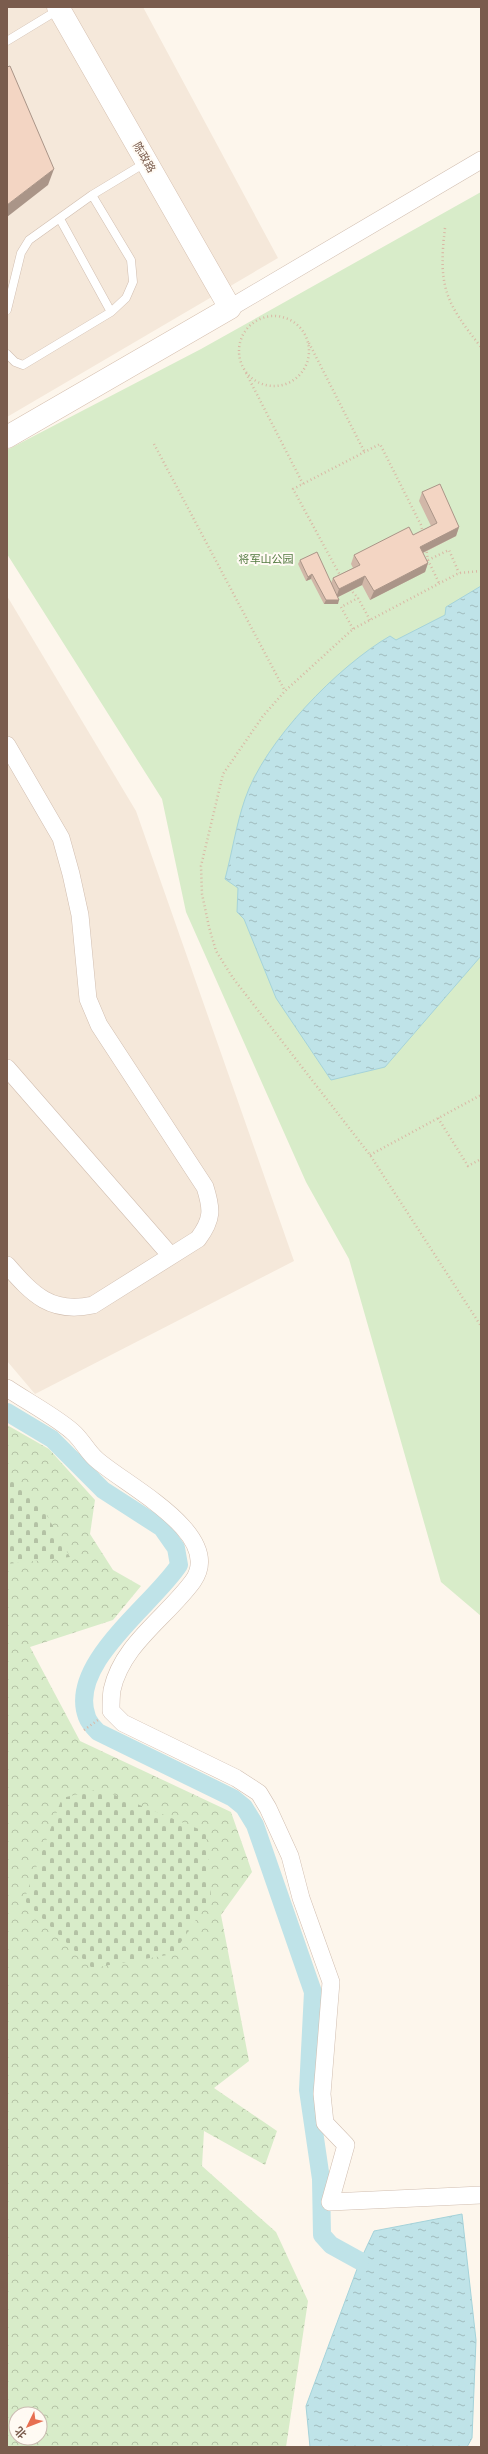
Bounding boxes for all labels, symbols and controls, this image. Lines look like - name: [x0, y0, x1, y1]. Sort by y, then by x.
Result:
- street label: 陈政路: [130, 139, 160, 175]
- park label: 将军山公园: [239, 551, 294, 566]
- north arrow: [8, 2406, 48, 2446]
- text: 北: [11, 2424, 30, 2442]

